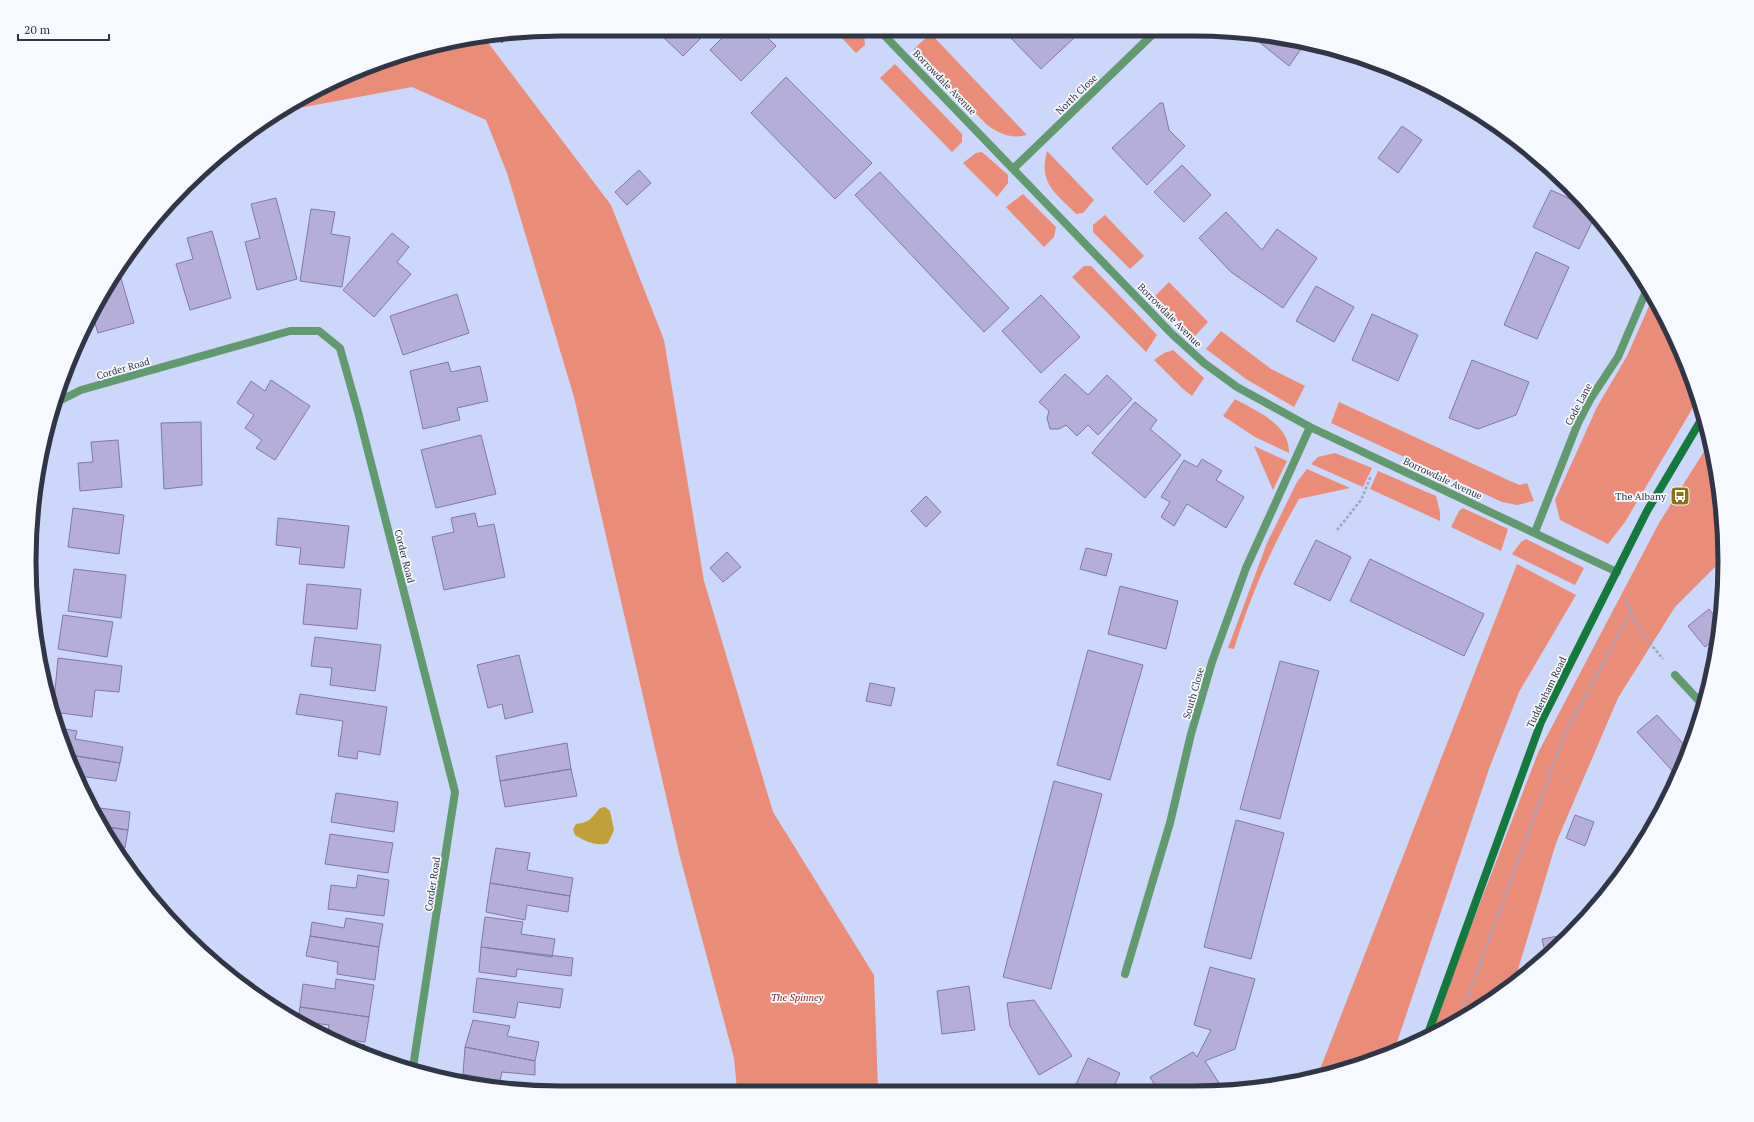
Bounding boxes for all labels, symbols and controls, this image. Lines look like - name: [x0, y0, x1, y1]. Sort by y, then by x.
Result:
- scale bar: [18, 16, 109, 42]
- text: 20 m: [24, 22, 51, 37]
- street label: Borrowdale Avenue: [910, 47, 979, 118]
- street label: North Close: [1053, 71, 1100, 117]
- street label: Borrowdale Avenue: [1135, 280, 1205, 350]
- street label: Corder Road: [95, 355, 152, 382]
- street label: Code Lane: [1562, 381, 1595, 428]
- street label: Borrowdale Avenue: [1401, 454, 1484, 502]
- bus stop icon: The Albany: [1669, 485, 1691, 507]
- place label: The Albany: [1615, 490, 1667, 503]
- street label: Corder Road: [392, 528, 418, 585]
- street label: Tuddenham Road: [1524, 654, 1570, 730]
- street label: South Close: [1180, 666, 1207, 720]
- street label: Corder Road: [422, 856, 443, 912]
- park label: The Spinney: [771, 991, 824, 1004]

